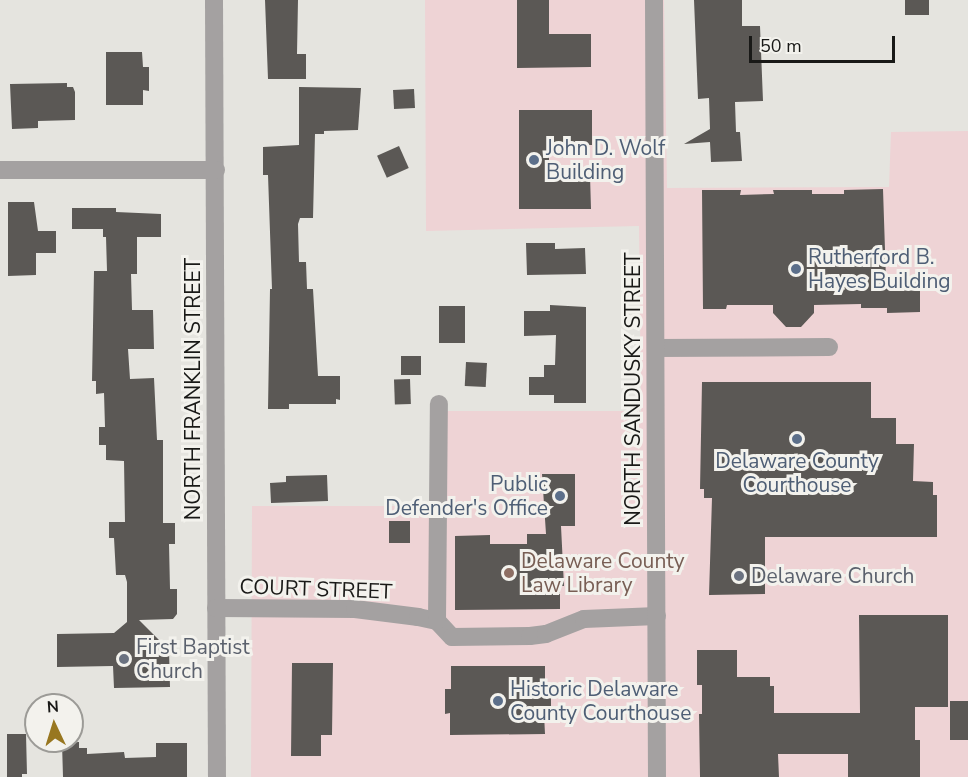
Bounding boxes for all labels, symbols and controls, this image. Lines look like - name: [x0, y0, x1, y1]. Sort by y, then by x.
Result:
- scale bar: [752, 24, 898, 62]
- text: 50 m: [760, 34, 802, 58]
- place label: John D. Wolf Building: [546, 135, 665, 185]
- marker: John D. Wolf Building: [527, 153, 541, 167]
- place label: Rutherford B. Hayes Building: [808, 244, 951, 294]
- street label: NORTH SANDUSKY STREET: [620, 252, 646, 526]
- street label: NORTH FRANKLIN STREET: [180, 258, 206, 520]
- marker: Rutherford B. Hayes Building: [789, 262, 803, 276]
- marker: Delaware County Courthouse: [790, 432, 804, 446]
- place label: Delaware County Courthouse: [715, 448, 879, 498]
- place label: Public Defender's Office: [385, 471, 548, 521]
- marker: Public Defender's Office: [553, 489, 567, 503]
- place label: Delaware County Law Library: [521, 548, 685, 598]
- place label: Delaware Church: [751, 563, 914, 589]
- marker: Delaware County Law Library: [502, 566, 516, 580]
- marker: Delaware Church: [732, 569, 746, 583]
- street label: COURT STREET: [239, 574, 393, 604]
- place label: First Baptist Church: [136, 634, 250, 684]
- marker: First Baptist Church: [117, 652, 131, 666]
- place label: Historic Delaware County Courthouse: [510, 676, 691, 726]
- north arrow: [24, 693, 84, 753]
- marker: Historic Delaware County Courthouse: [491, 694, 505, 708]
- text: N: [46, 696, 60, 718]

